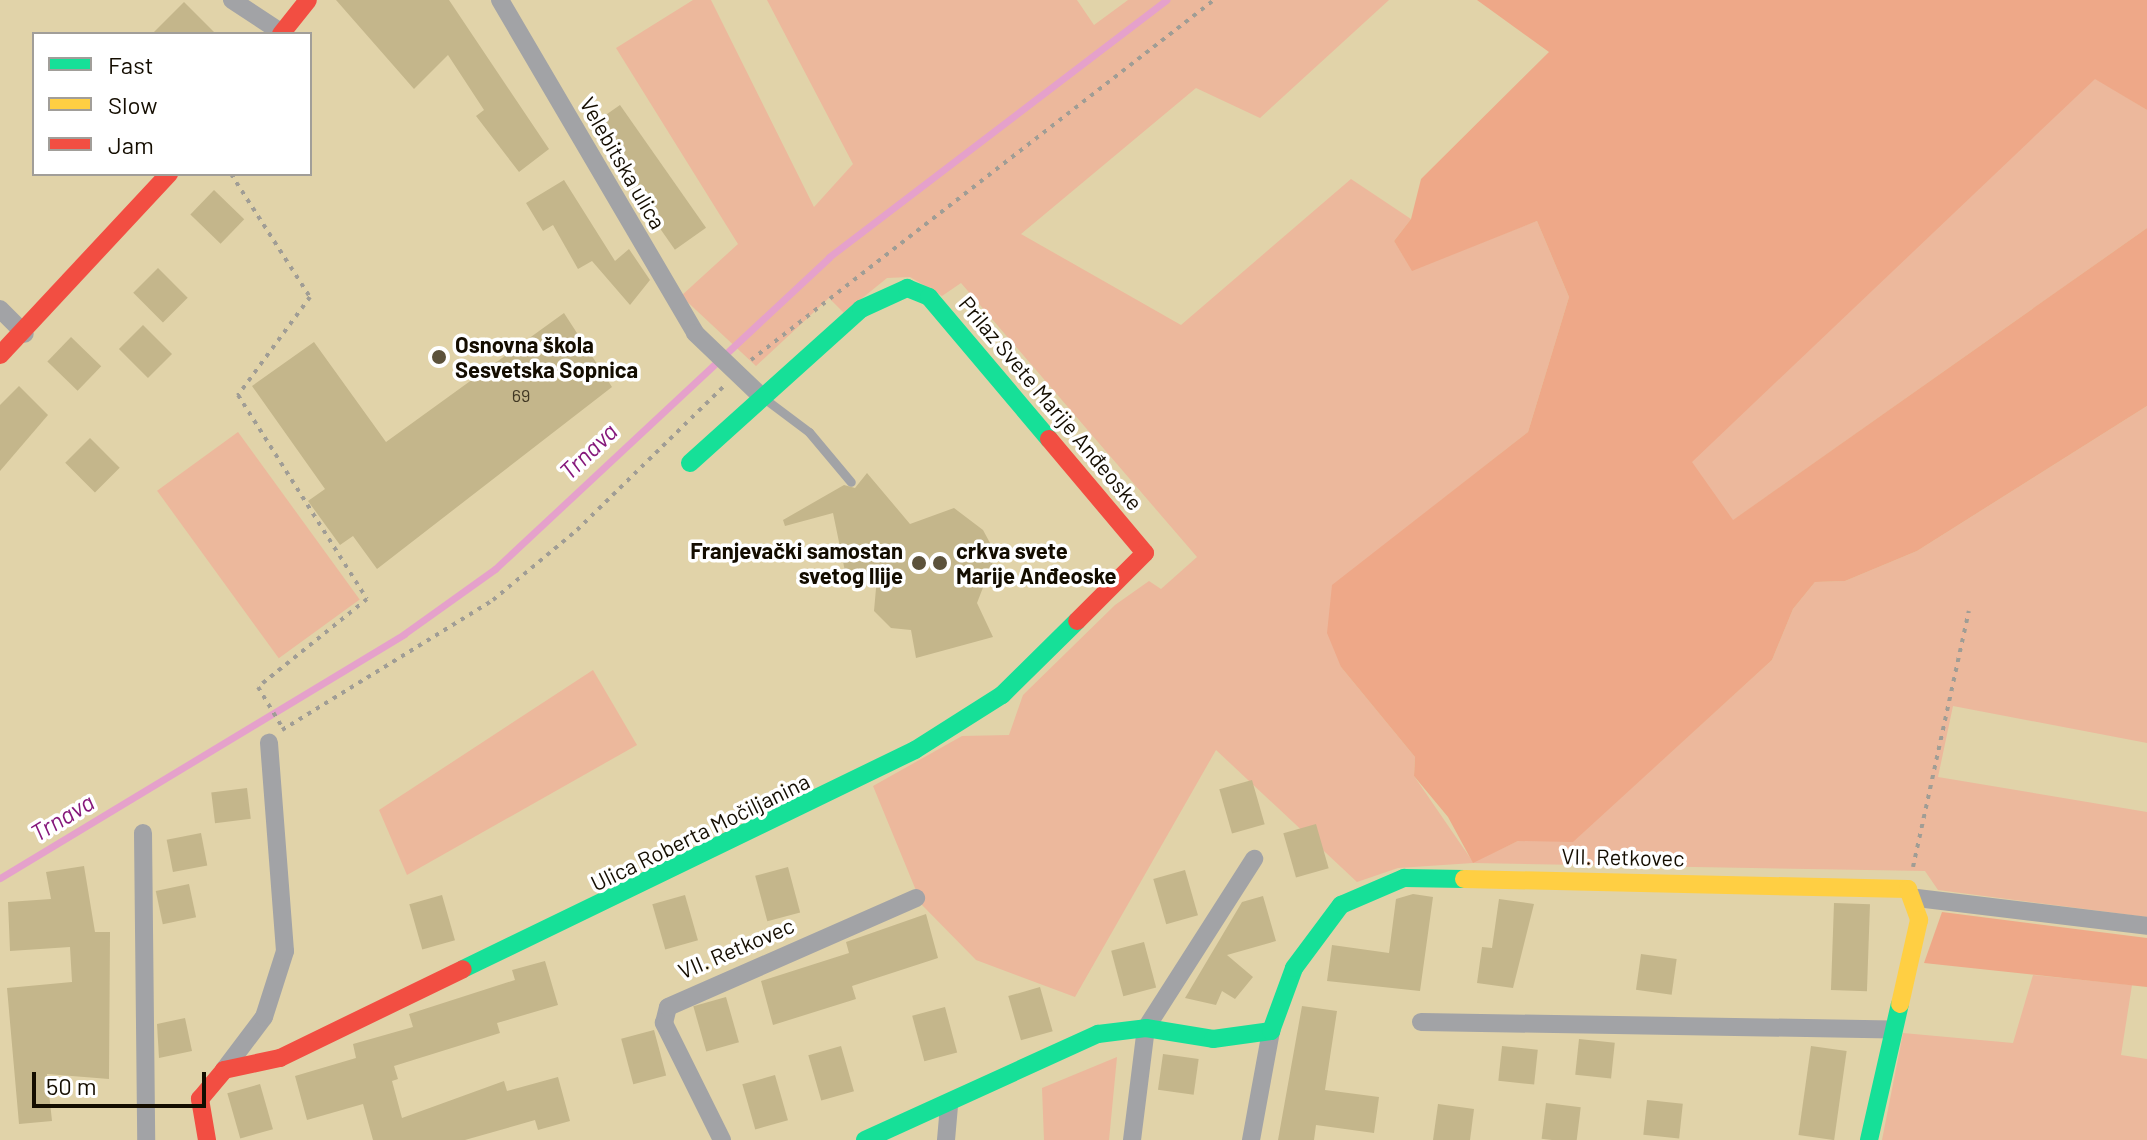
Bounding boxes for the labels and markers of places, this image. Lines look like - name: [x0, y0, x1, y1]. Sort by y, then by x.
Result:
- place label: Osnovna škola Sesvetska Sopnica: [455, 331, 638, 382]
- marker: Osnovna škola Sesvetska Sopnica: [430, 348, 448, 366]
- place label: Franjevački samostan svetog Ilije: [690, 537, 903, 588]
- place label: crkva svete Marije Anđeoske: [956, 537, 1117, 588]
- marker: Franjevački samostan svetog Ilije: [910, 554, 928, 572]
- marker: crkva svete Marije Anđeoske: [931, 554, 949, 572]

